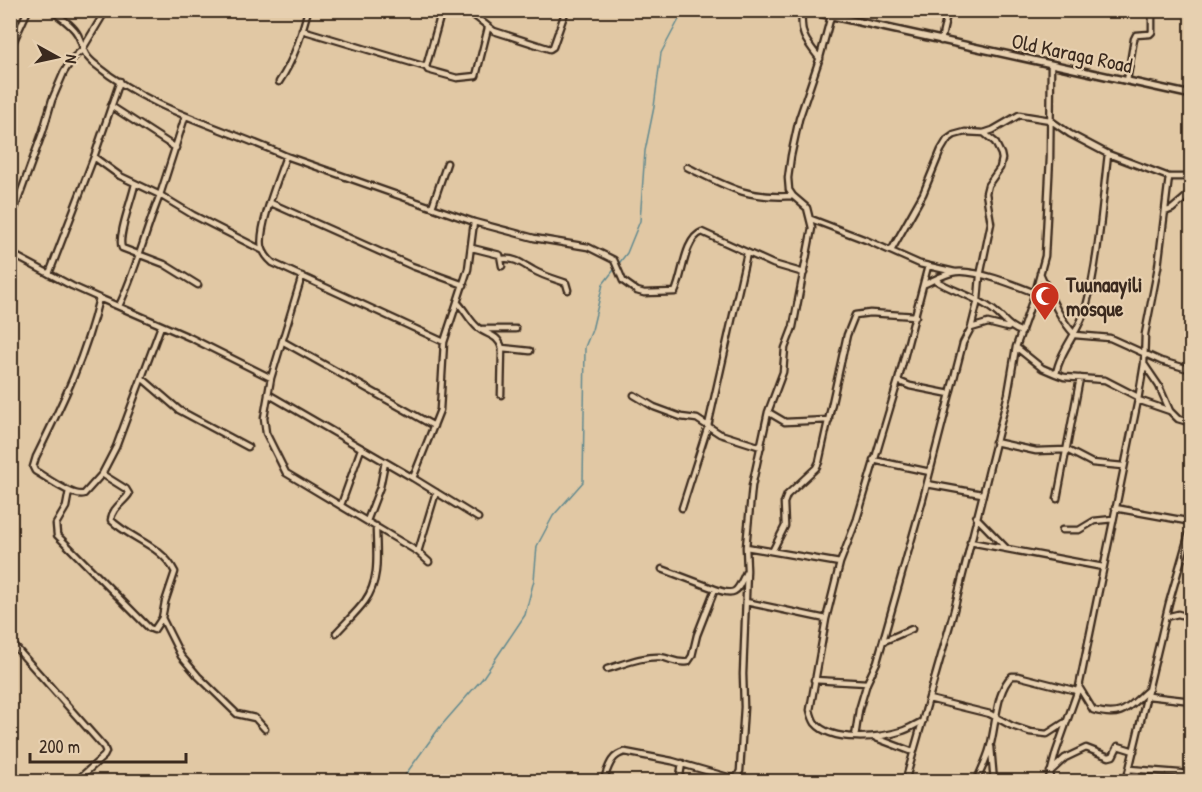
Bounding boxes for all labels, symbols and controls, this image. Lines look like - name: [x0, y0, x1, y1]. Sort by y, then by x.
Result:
- street label: Old Karaga Road: [1009, 26, 1135, 80]
- north arrow: [27, 27, 87, 87]
- text: N: [60, 53, 83, 65]
- place label: Tuunaayili mosque: [1065, 270, 1142, 324]
- mosque icon: Tuunaayili mosque: [1029, 280, 1061, 322]
- scale bar: [30, 726, 186, 764]
- text: 200 m: [39, 734, 80, 759]

